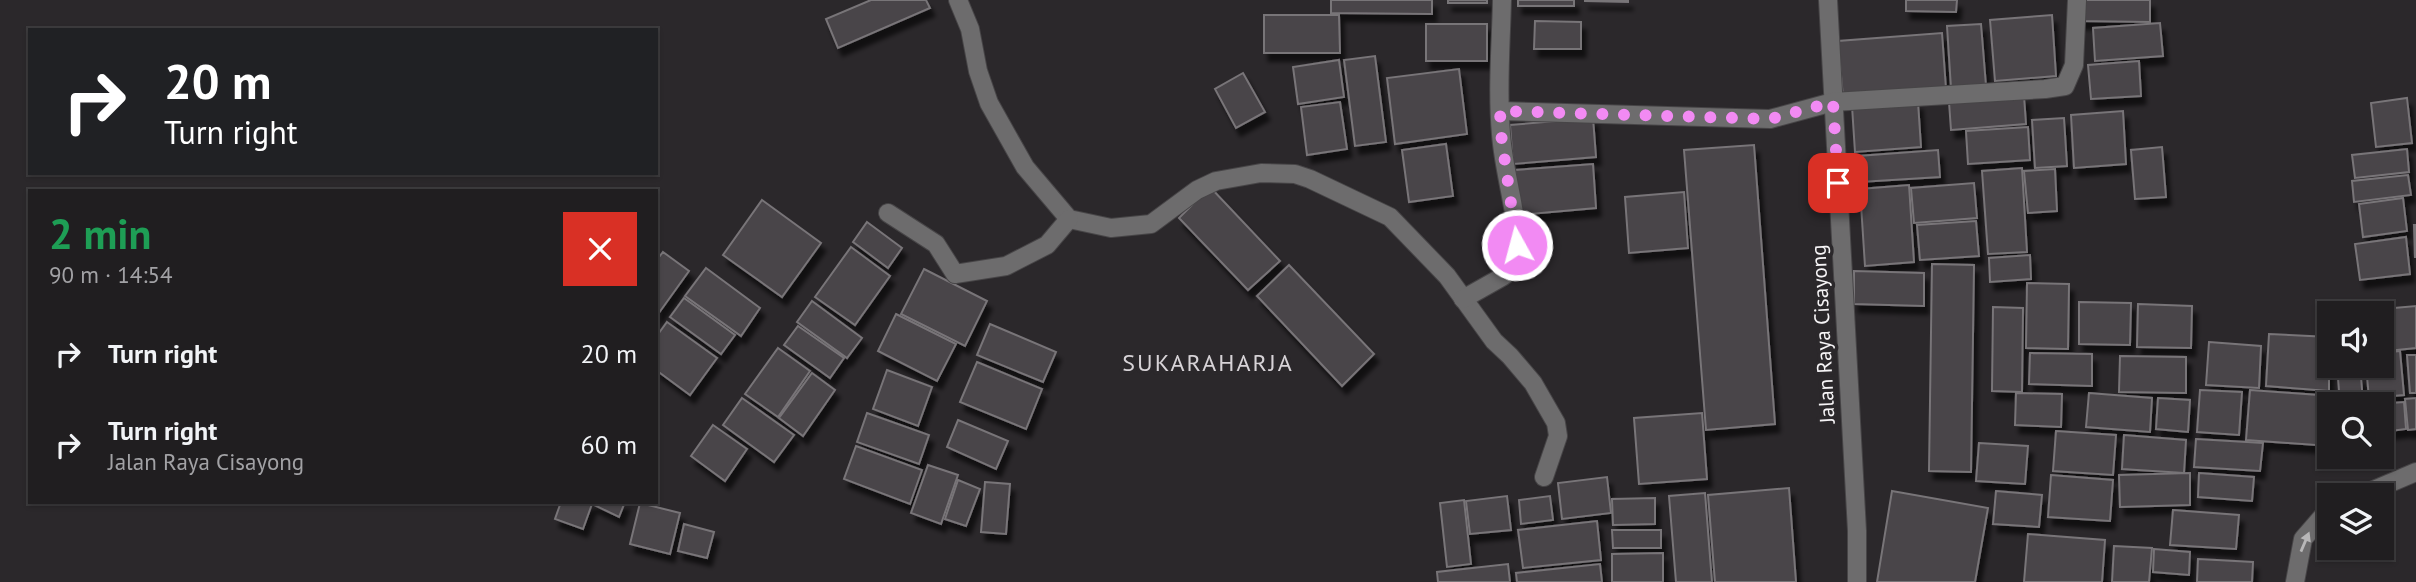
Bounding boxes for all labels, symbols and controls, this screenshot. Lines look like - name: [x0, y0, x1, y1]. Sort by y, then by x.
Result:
- text: 20 m: [164, 49, 271, 113]
- icon: right: [49, 56, 140, 147]
- text: Turn right: [164, 111, 298, 153]
- pin: [1808, 153, 1868, 213]
- icon: arrive: [1819, 164, 1857, 202]
- text: 2 min: [49, 206, 151, 261]
- position arrow: [1480, 208, 1554, 282]
- button: close: [563, 212, 637, 286]
- street label: Jalan Raya Cisayong: [1804, 244, 1841, 425]
- text: 90 m · 14:54: [49, 260, 173, 289]
- map controls: [2317, 301, 2394, 560]
- button: sound: [2317, 301, 2394, 378]
- icon: right: [49, 335, 87, 373]
- text: Turn right: [108, 337, 217, 370]
- text: 20 m: [581, 337, 637, 370]
- district label: SUKARAHARJA: [1122, 347, 1294, 378]
- button: search: [2317, 392, 2394, 469]
- text: Turn right: [108, 414, 217, 447]
- icon: right: [49, 426, 87, 464]
- text: 60 m: [581, 428, 637, 461]
- text: Jalan Raya Cisayong: [108, 447, 304, 476]
- button: layers: [2317, 483, 2394, 560]
- one-way arrow: [2300, 531, 2311, 552]

